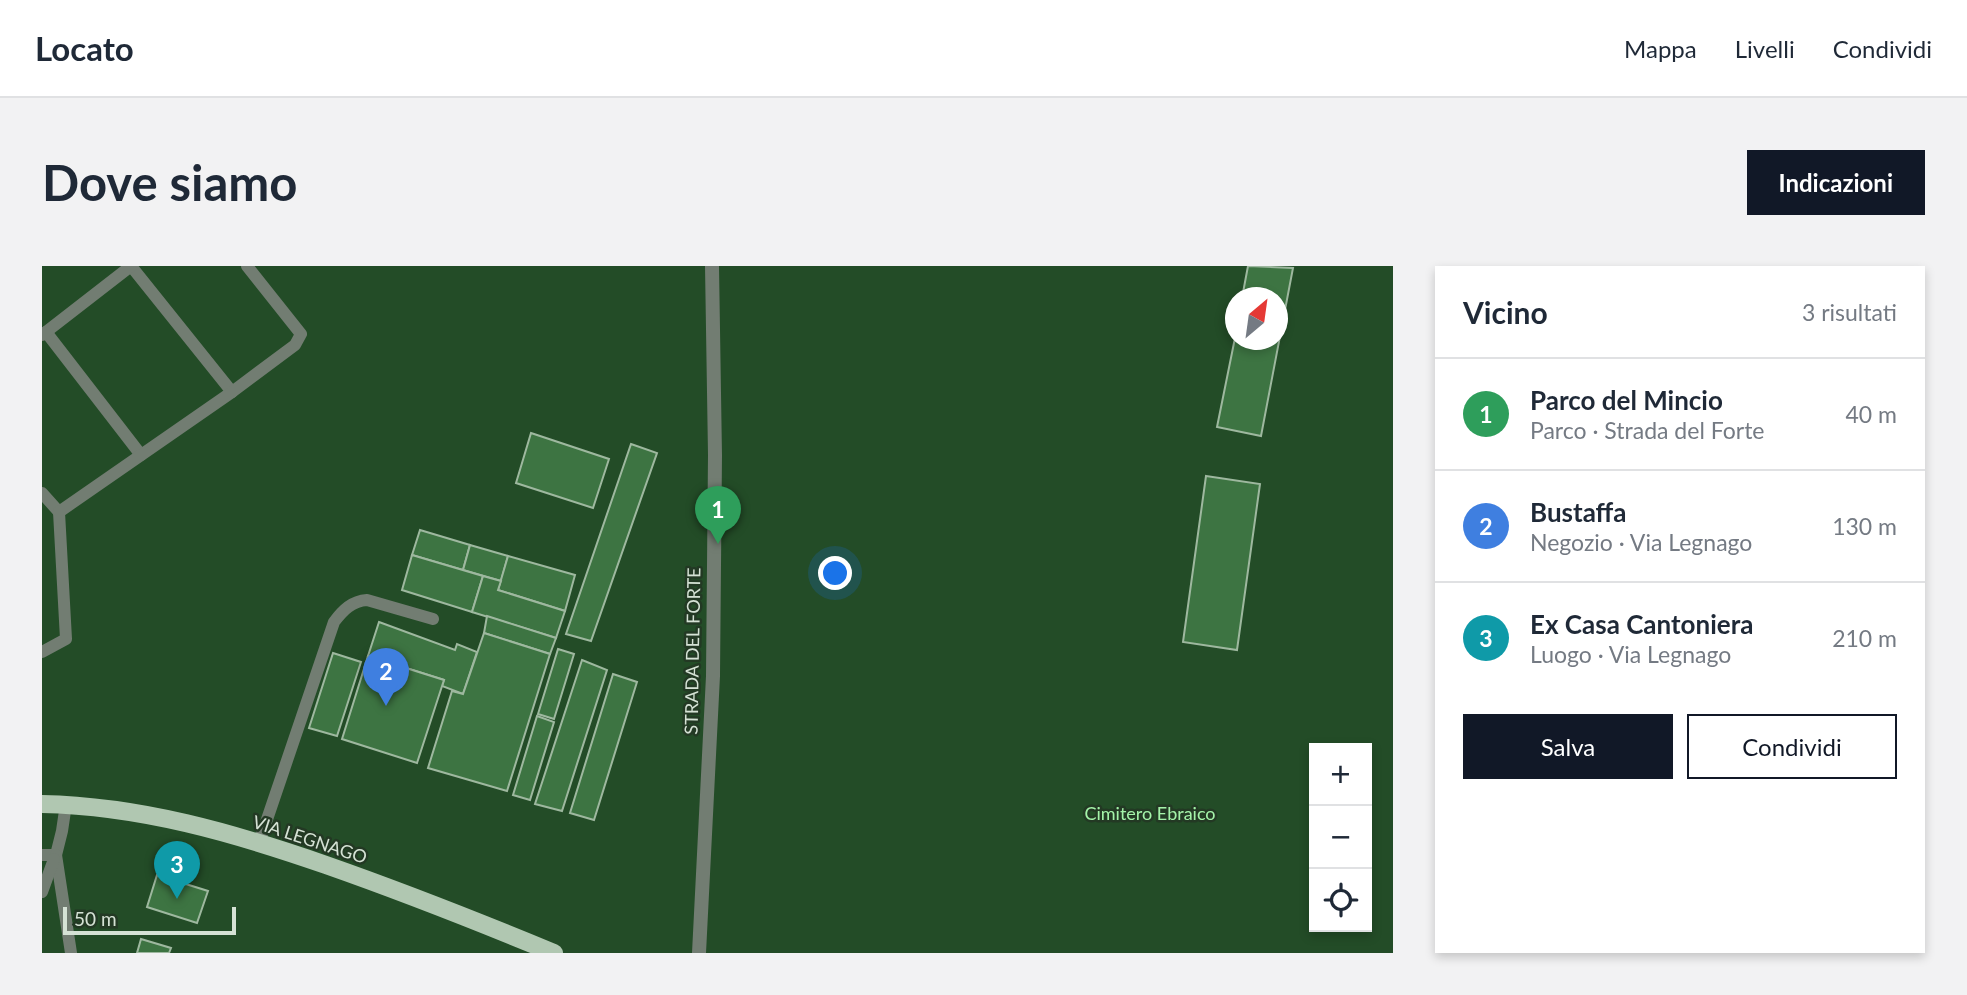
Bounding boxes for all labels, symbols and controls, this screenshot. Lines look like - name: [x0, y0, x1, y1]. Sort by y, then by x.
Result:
- text: Locato: [35, 28, 134, 68]
- text: Mappa: [1624, 34, 1697, 63]
- text: Livelli: [1735, 34, 1795, 63]
- text: Condividi: [1833, 34, 1932, 63]
- button: Indicazioni: [1747, 150, 1925, 215]
- text: Dove siamo: [42, 153, 298, 211]
- north arrow: [1225, 287, 1288, 350]
- text: Vicino: [1463, 294, 1548, 330]
- text: 3 risultati: [1802, 298, 1897, 326]
- text: Parco del Mincio: [1530, 384, 1723, 416]
- text: 1: [1479, 400, 1493, 428]
- text: 40 m: [1846, 400, 1897, 428]
- text: Parco · Strada del Forte: [1530, 416, 1764, 444]
- pin: 1: [695, 486, 741, 544]
- text: Bustaffa: [1530, 496, 1627, 528]
- text: 2: [1479, 512, 1493, 540]
- text: 130 m: [1832, 512, 1897, 540]
- text: Negozio · Via Legnago: [1530, 528, 1752, 556]
- your location: [818, 556, 852, 590]
- street label: STRADA DEL FORTE: [680, 567, 704, 735]
- text: Ex Casa Cantoniera: [1530, 608, 1753, 640]
- text: 3: [1479, 624, 1493, 652]
- text: 210 m: [1832, 624, 1897, 652]
- text: Luogo · Via Legnago: [1530, 640, 1731, 668]
- pin: 2: [363, 648, 409, 706]
- button: Salva: [1463, 714, 1673, 779]
- button: Condividi: [1687, 714, 1897, 779]
- map controls: [1309, 743, 1372, 932]
- button: +: [1309, 743, 1372, 806]
- park label: Cimitero Ebraico: [1084, 802, 1216, 824]
- button: −: [1309, 806, 1372, 869]
- street label: VIA LEGNAGO: [250, 810, 370, 868]
- pin: 3: [154, 841, 200, 899]
- button: locate: [1309, 869, 1372, 932]
- scale bar: [63, 904, 236, 936]
- text: 50 m: [74, 907, 117, 930]

